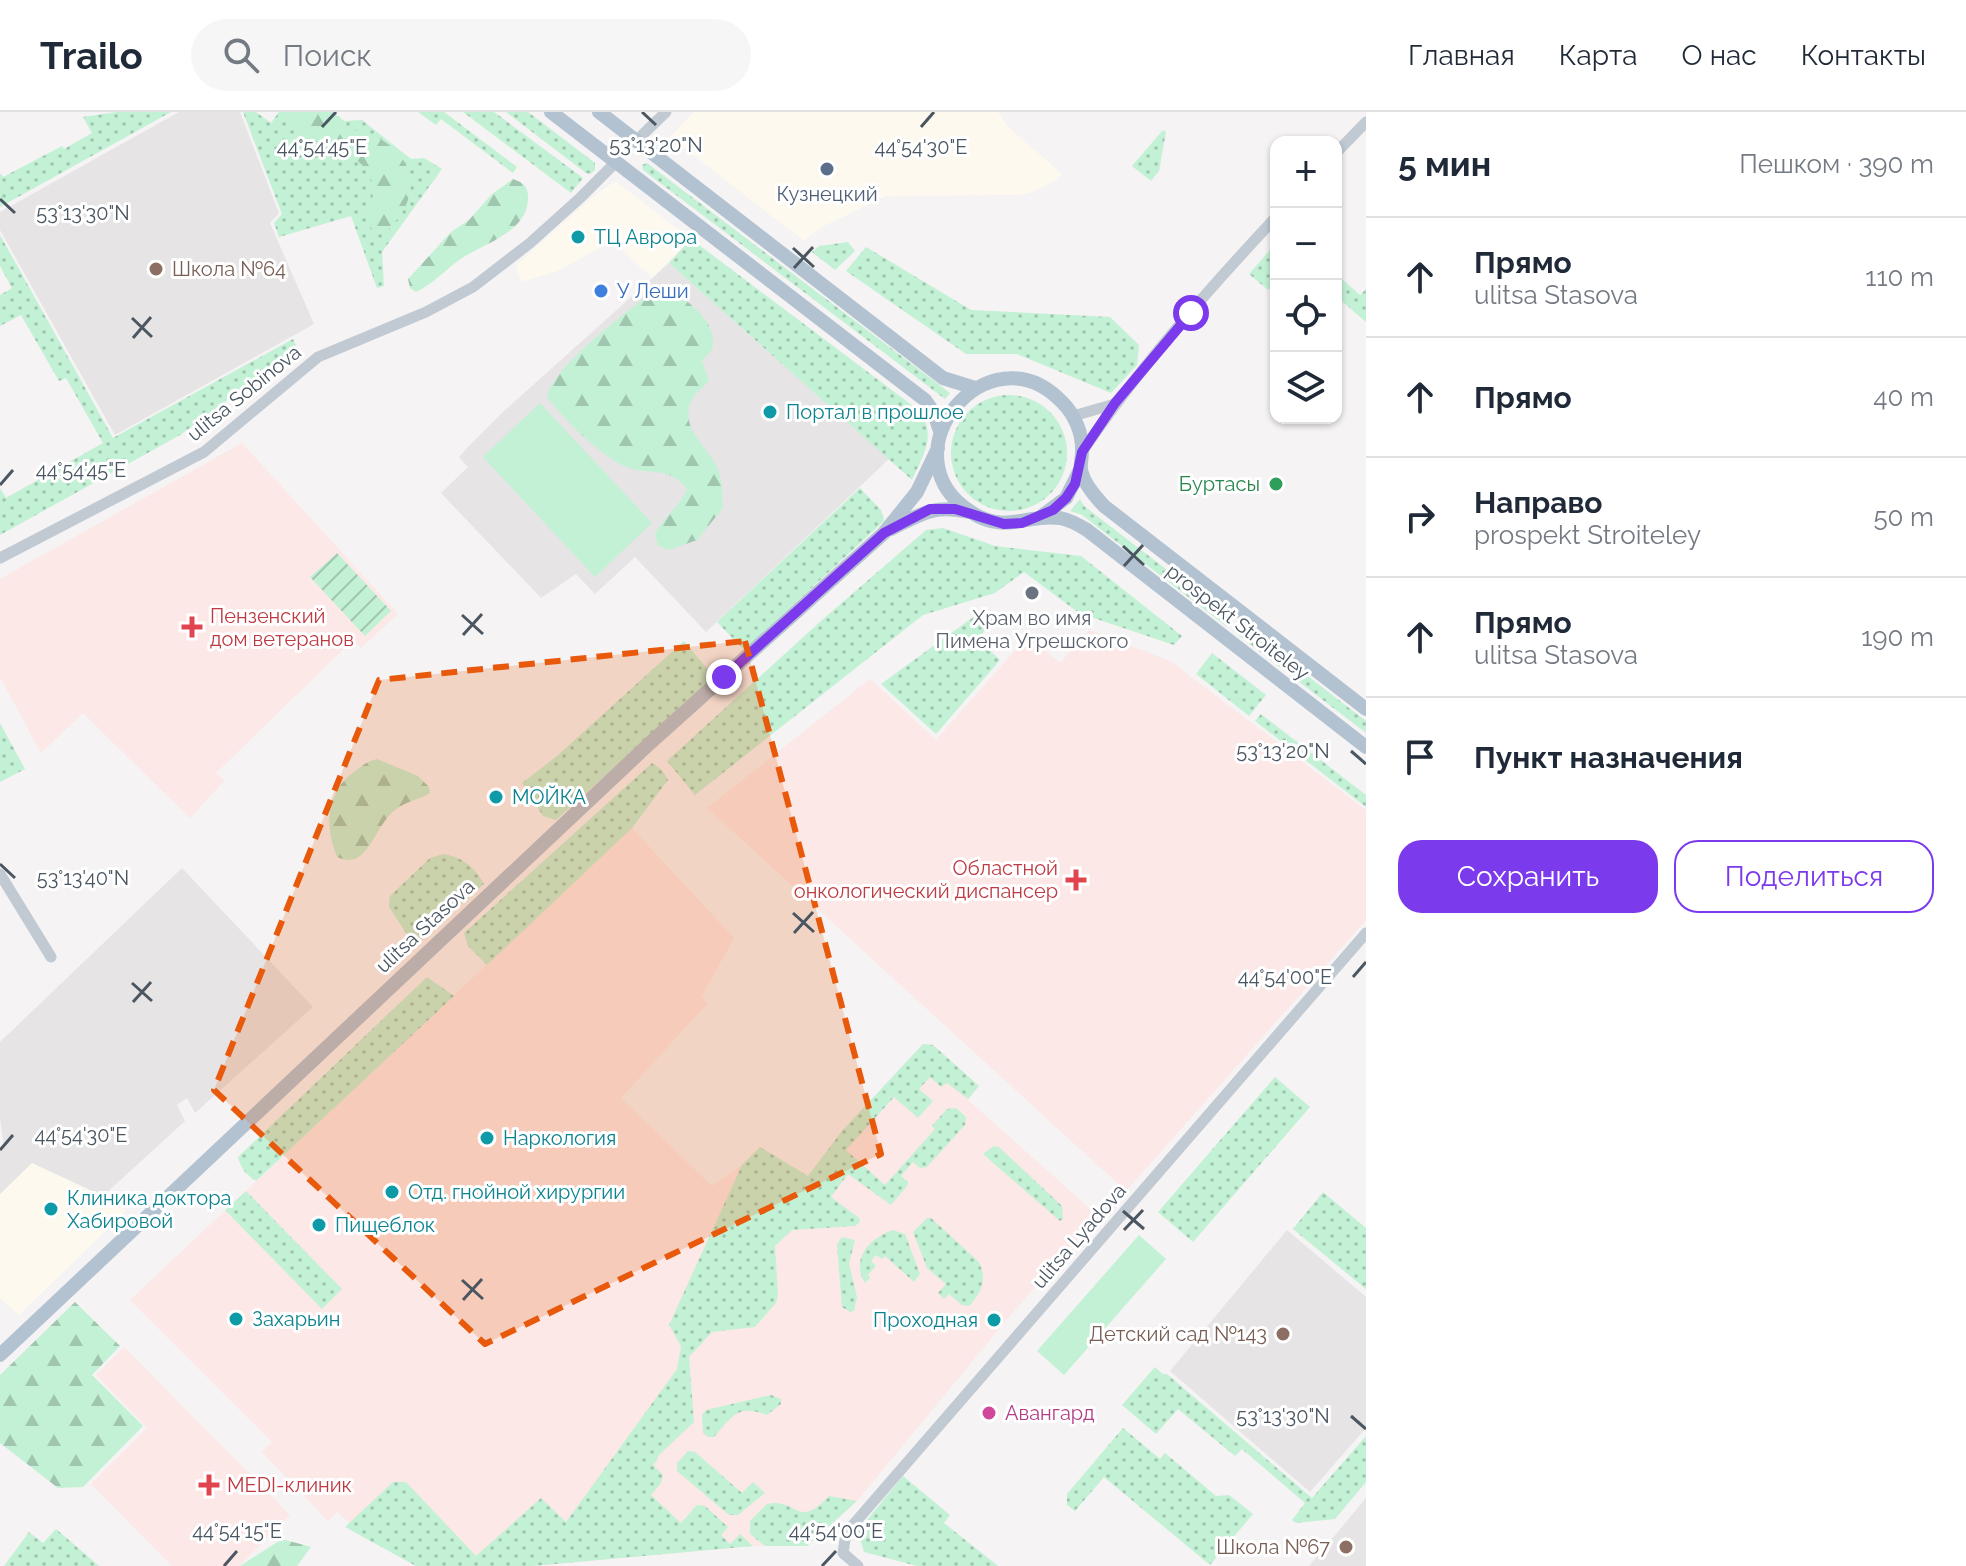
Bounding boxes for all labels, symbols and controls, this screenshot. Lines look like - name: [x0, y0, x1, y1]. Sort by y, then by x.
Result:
- search box: [191, 19, 751, 91]
- text: Trailo: [40, 33, 143, 78]
- icon: search: [219, 33, 263, 77]
- text: Поиск: [283, 38, 372, 73]
- text: Главная: [1408, 39, 1515, 72]
- text: Карта: [1559, 39, 1638, 72]
- text: О нас: [1682, 39, 1757, 72]
- text: Контакты: [1801, 39, 1926, 72]
- text: 53°13'20"N: [609, 133, 703, 157]
- text: 44°54'45"E: [277, 135, 367, 159]
- text: 44°54'30"E: [875, 135, 967, 159]
- map controls: [1270, 136, 1342, 424]
- button: +: [1270, 136, 1342, 208]
- text: 5 мин: [1398, 144, 1491, 184]
- text: Пешком · 390 m: [1739, 149, 1934, 179]
- marker: Кузнецкий: [818, 160, 836, 178]
- place label: Кузнецкий: [776, 182, 878, 206]
- text: 53°13'30"N: [36, 201, 130, 225]
- button: −: [1270, 208, 1342, 280]
- place label: ТЦ Аврора: [594, 225, 697, 249]
- marker: ТЦ Аврора: [569, 228, 587, 246]
- text: Прямо: [1474, 245, 1572, 280]
- icon: ahead: [1398, 255, 1442, 299]
- place label: Школа №64: [172, 257, 286, 281]
- marker: Школа №64: [147, 260, 165, 278]
- text: 110 m: [1865, 262, 1934, 292]
- place label: У Леши: [617, 279, 689, 303]
- button: locate: [1270, 280, 1342, 352]
- text: ulitsa Stasova: [1474, 280, 1638, 310]
- marker: У Леши: [592, 282, 610, 300]
- route start: [1173, 295, 1209, 331]
- street label: ulitsa Sobinova: [182, 340, 306, 446]
- button: layers: [1270, 352, 1342, 424]
- icon: ahead: [1398, 375, 1442, 419]
- text: Прямо: [1474, 380, 1572, 415]
- text: 40 m: [1873, 382, 1934, 412]
- place label: Портал в прошлое: [786, 400, 964, 424]
- marker: Портал в прошлое: [761, 403, 779, 421]
- text: 44°54'45"E: [36, 458, 126, 482]
- place label: Буртасы: [1179, 472, 1260, 496]
- marker: Буртасы: [1267, 475, 1285, 493]
- text: Направо: [1474, 485, 1603, 520]
- icon: right: [1398, 495, 1442, 539]
- text: 50 m: [1873, 502, 1934, 532]
- text: prospekt Stroiteley: [1474, 520, 1701, 550]
- street label: prospekt Stroiteley: [1162, 559, 1314, 685]
- marker: Храм во имя Пимена Угрешского: [1023, 584, 1041, 602]
- place label: Пензенский дом ветеранов: [210, 604, 354, 651]
- text: Прямо: [1474, 605, 1572, 640]
- place label: Храм во имя Пимена Угрешского: [936, 606, 1128, 653]
- icon: ahead: [1398, 615, 1442, 659]
- marker: Пензенский дом ветеранов: [181, 616, 203, 638]
- text: 190 m: [1861, 622, 1934, 652]
- text: ulitsa Stasova: [1474, 640, 1638, 670]
- route end: [706, 659, 742, 695]
- icon: arrive: [1398, 735, 1442, 779]
- text: 53°13'20"N: [1236, 739, 1330, 763]
- text: Пункт назначения: [1474, 740, 1743, 775]
- place label: МОЙКА: [512, 785, 586, 809]
- marker: МОЙКА: [487, 788, 505, 806]
- button: Сохранить: [1398, 840, 1658, 913]
- button: Поделиться: [1674, 840, 1934, 913]
- place label: Областной онкологический диспансер: [794, 856, 1058, 903]
- text: 53°13'40"N: [37, 866, 129, 890]
- marker: Областной онкологический диспансер: [1065, 869, 1087, 891]
- street label: ulitsa Stasova: [371, 874, 479, 978]
- text: 44°54'00"E: [1238, 965, 1332, 989]
- text: 44°54'30"E: [35, 1123, 127, 1147]
- place label: Наркология: [503, 1126, 616, 1150]
- marker: Наркология: [478, 1129, 496, 1147]
- street label: ulitsa Lyadova: [1027, 1179, 1131, 1293]
- place label: Отд. гнойной хирургии: [408, 1180, 625, 1204]
- marker: Отд. гнойной хирургии: [383, 1183, 401, 1201]
- place label: Клиника доктора Хабировой: [67, 1186, 231, 1233]
- marker: Клиника доктора Хабировой: [42, 1200, 60, 1218]
- place label: Пищеблок: [335, 1213, 435, 1237]
- marker: Пищеблок: [310, 1216, 328, 1234]
- place label: Захарьин: [252, 1307, 340, 1331]
- place label: Проходная: [873, 1308, 978, 1332]
- marker: Захарьин: [227, 1310, 245, 1328]
- marker: Проходная: [985, 1311, 1003, 1329]
- place label: Детский сад №143: [1089, 1322, 1267, 1346]
- marker: Детский сад №143: [1274, 1325, 1292, 1343]
- place label: Авангард: [1005, 1401, 1095, 1425]
- marker: Авангард: [980, 1404, 998, 1422]
- text: 53°13'30"N: [1236, 1404, 1330, 1428]
- place label: MEDI-клиник: [227, 1473, 352, 1497]
- marker: MEDI-клиник: [198, 1474, 220, 1496]
- text: 44°54'15"E: [192, 1519, 282, 1543]
- text: 44°54'00"E: [789, 1519, 883, 1543]
- place label: Школа №67: [1216, 1535, 1330, 1559]
- marker: Школа №67: [1337, 1538, 1355, 1556]

